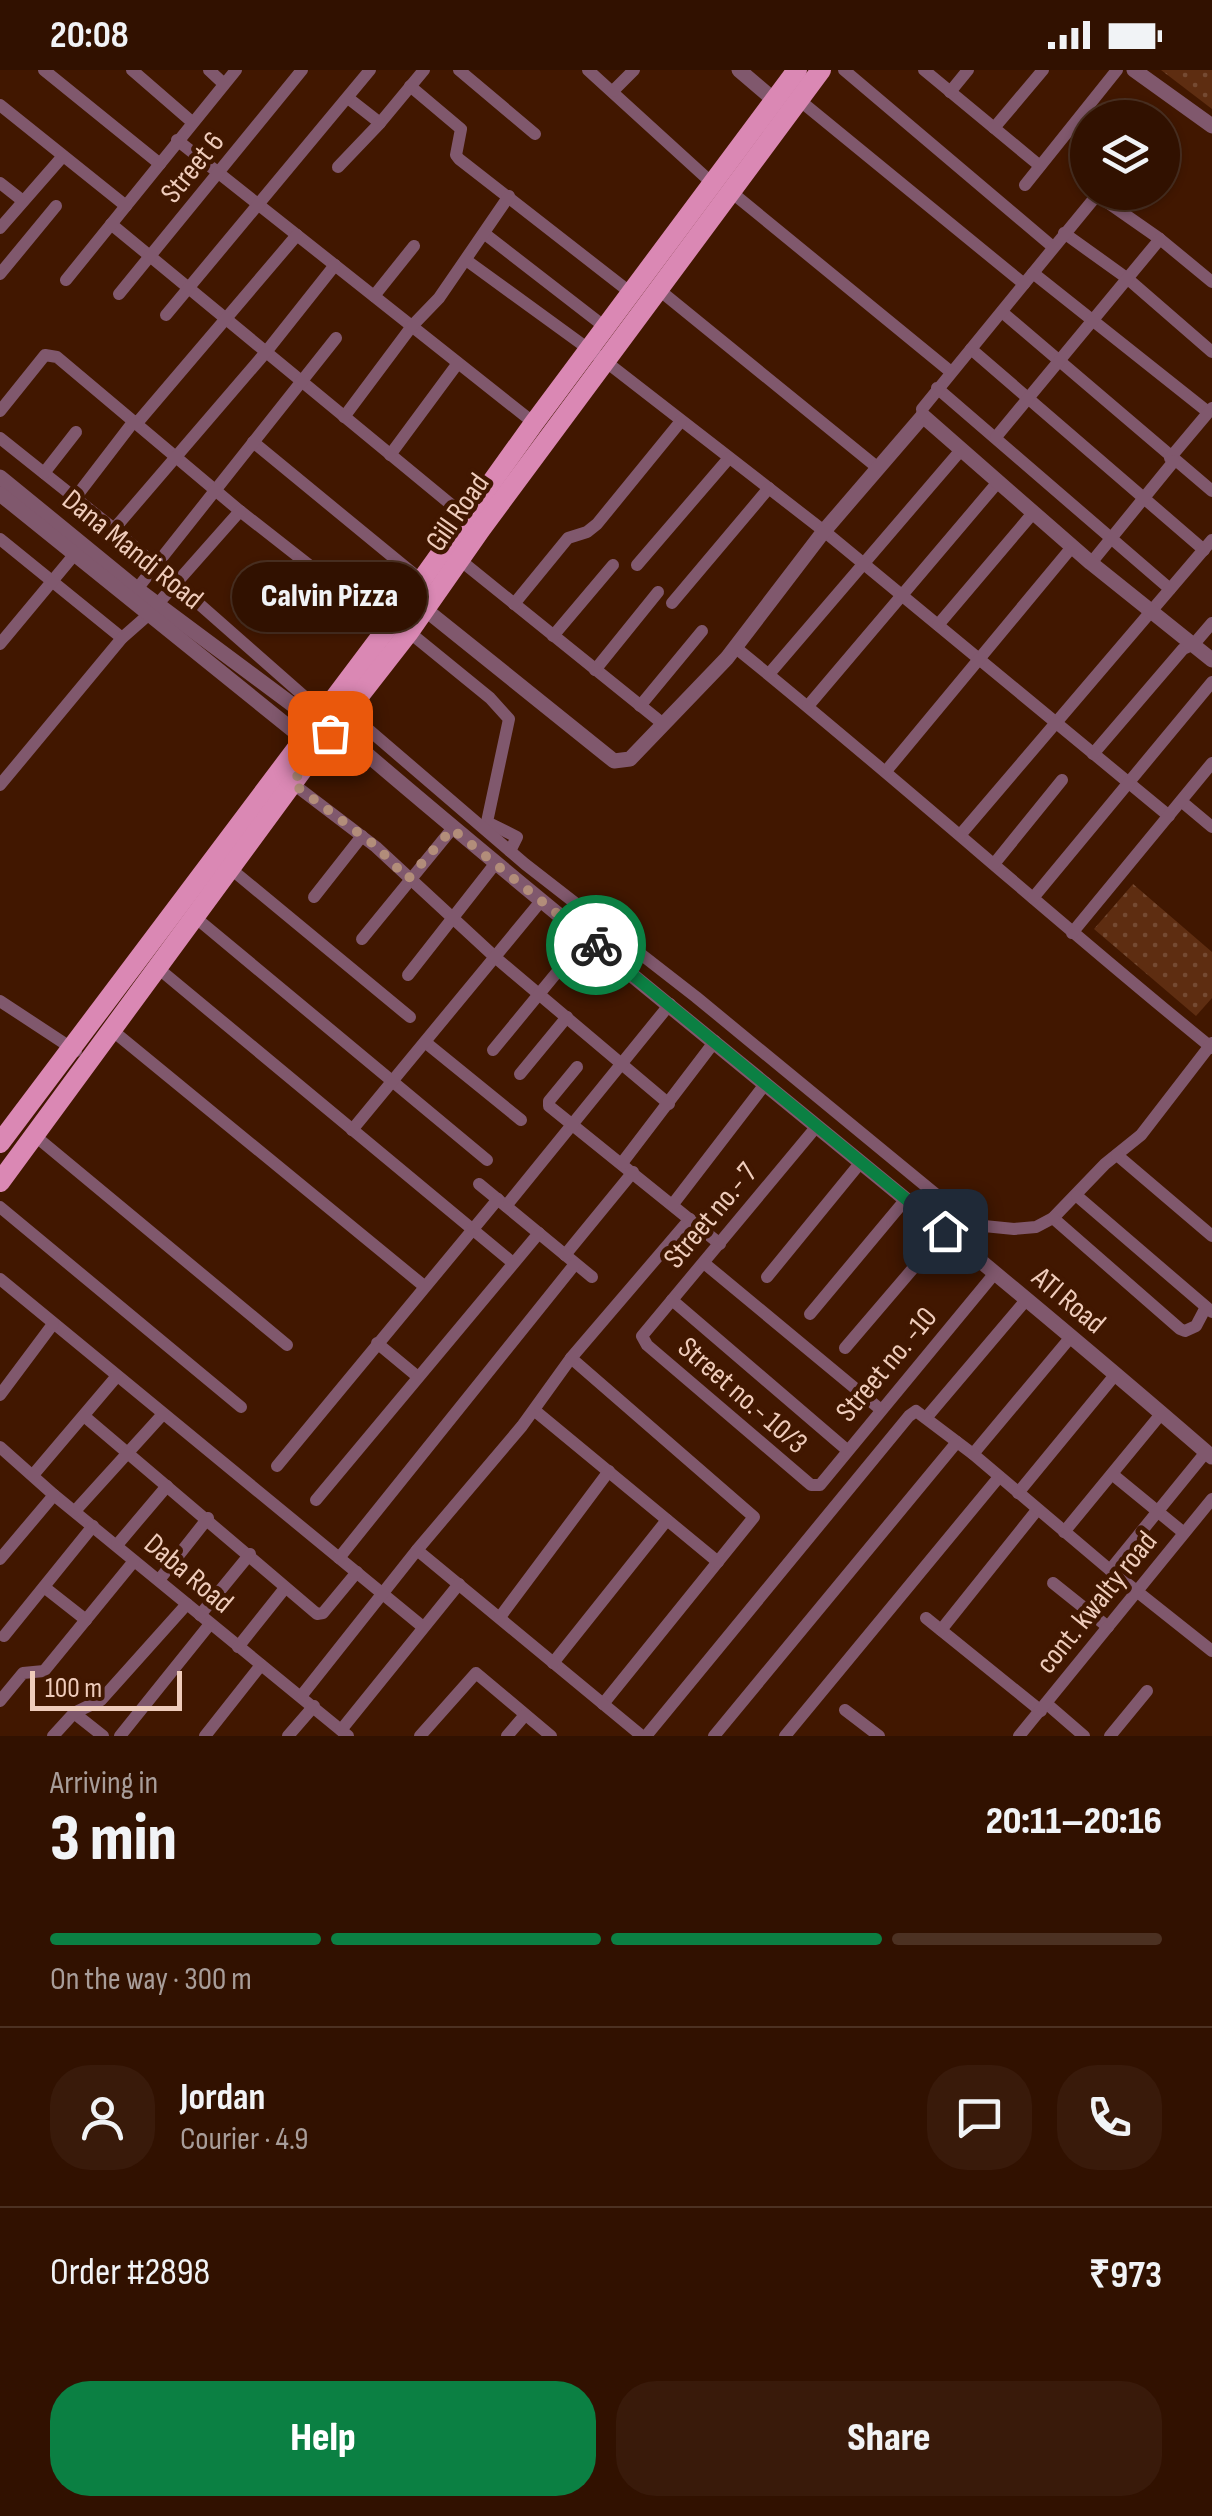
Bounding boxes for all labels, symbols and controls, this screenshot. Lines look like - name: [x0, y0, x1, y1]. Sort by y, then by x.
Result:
- text: 20:08: [50, 13, 129, 58]
- map controls: [1070, 100, 1180, 210]
- button: layers: [1070, 100, 1180, 210]
- street label: Street 6: [153, 125, 232, 211]
- street label: Gill Road: [418, 467, 497, 558]
- street label: Dana Mandi Road: [55, 482, 210, 617]
- callout: Calvin Pizza: [232, 563, 428, 633]
- text: Calvin Pizza: [261, 577, 398, 616]
- pin: [288, 691, 373, 776]
- icon: bag: [303, 706, 358, 761]
- courier: [546, 895, 646, 995]
- icon: bike: [569, 918, 624, 973]
- street label: Street no.- 7: [656, 1156, 765, 1276]
- pin: [903, 1189, 988, 1274]
- icon: home: [918, 1204, 973, 1259]
- street label: ATI Road: [1024, 1259, 1112, 1342]
- street label: Street no. -10: [828, 1300, 945, 1429]
- street label: Street no.- 10/3: [670, 1330, 814, 1462]
- street label: cont. kwalty road: [1028, 1524, 1165, 1681]
- street label: Daba Road: [137, 1526, 240, 1621]
- scale bar: [30, 1666, 182, 1710]
- text: 100 m: [45, 1672, 102, 1705]
- text: Arriving in: [50, 1764, 158, 1803]
- text: 20:11–20:16: [986, 1799, 1162, 1844]
- text: 3 min: [50, 1801, 177, 1879]
- text: On the way · 300 m: [50, 1960, 252, 1999]
- button: person: [50, 2065, 155, 2170]
- button: chat: [927, 2065, 1032, 2170]
- button: phone: [1057, 2065, 1162, 2170]
- text: Jordan: [180, 2075, 265, 2120]
- text: Courier · 4.9: [180, 2120, 308, 2159]
- text: Order #2898: [50, 2250, 210, 2295]
- text: ₹973: [1089, 2253, 1162, 2298]
- button: Help: [50, 2381, 596, 2496]
- button: Share: [616, 2381, 1162, 2496]

